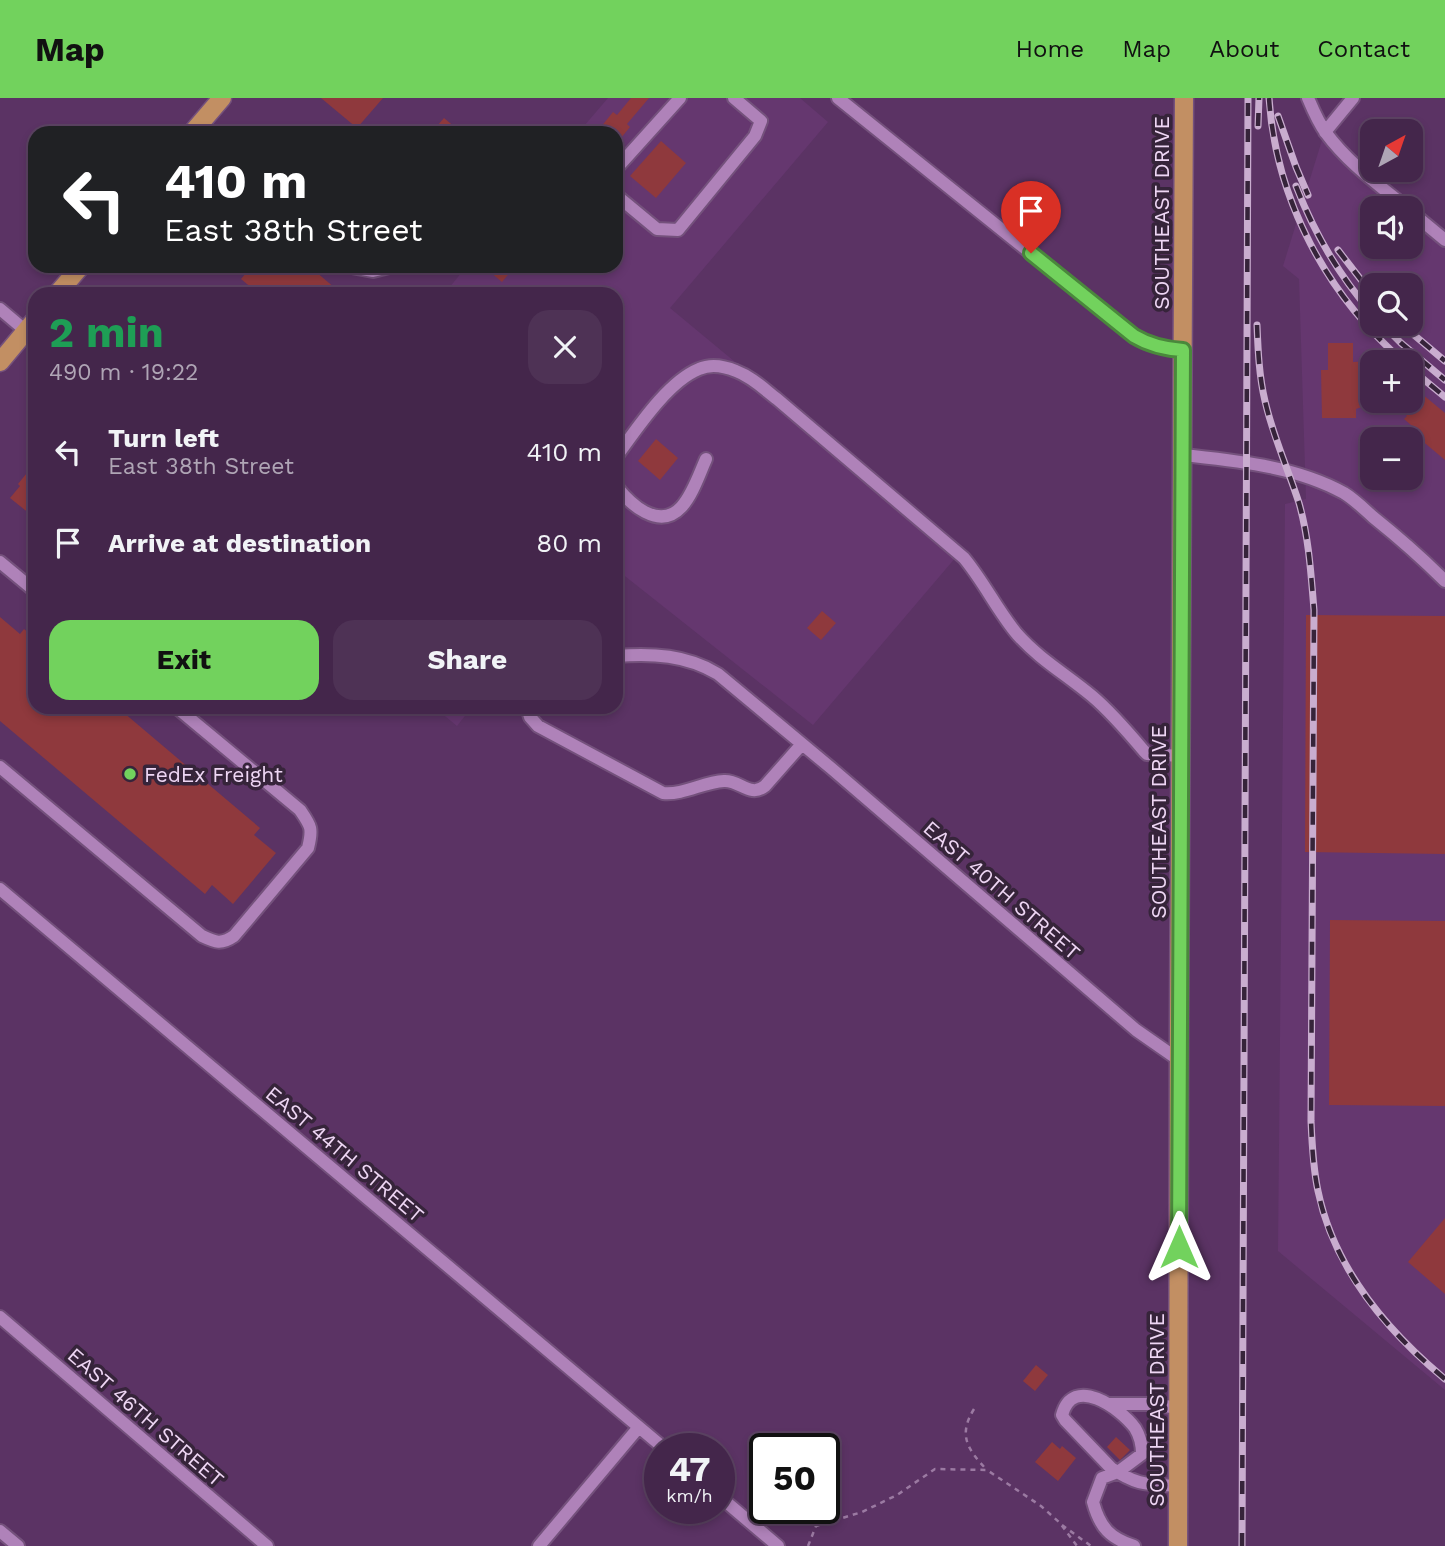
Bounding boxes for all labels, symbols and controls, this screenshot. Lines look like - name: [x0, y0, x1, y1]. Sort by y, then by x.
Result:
- text: Map: [35, 30, 105, 69]
- text: Home: [1016, 35, 1084, 63]
- text: Map: [1122, 35, 1171, 63]
- text: About: [1209, 35, 1279, 63]
- text: Contact: [1317, 35, 1410, 63]
- street label: SOUTHEAST DRIVE: [1149, 116, 1174, 310]
- north arrow: [1360, 119, 1423, 182]
- map controls: [1360, 119, 1423, 490]
- text: 410 m: [164, 152, 307, 210]
- icon: left: [49, 154, 140, 245]
- pin: [1001, 181, 1061, 253]
- icon: arrive: [1012, 192, 1050, 230]
- button: sound: [1360, 196, 1423, 259]
- text: East 38th Street: [164, 211, 423, 249]
- button: search: [1360, 273, 1423, 336]
- text: 2 min: [49, 308, 164, 357]
- button: close: [528, 310, 602, 384]
- button: +: [1360, 350, 1423, 413]
- text: 490 m · 19:22: [49, 359, 199, 386]
- text: Turn left: [108, 423, 219, 453]
- button: −: [1360, 427, 1423, 490]
- icon: left: [49, 433, 87, 471]
- text: 410 m: [527, 437, 602, 467]
- text: East 38th Street: [108, 453, 294, 480]
- icon: arrive: [49, 524, 87, 562]
- text: Arrive at destination: [108, 528, 371, 558]
- text: 80 m: [536, 528, 602, 558]
- button: Exit: [49, 620, 319, 700]
- button: Share: [333, 620, 602, 700]
- street label: SOUTHEAST DRIVE: [1146, 725, 1171, 919]
- place label: FedEx Freight: [144, 762, 283, 787]
- marker: FedEx Freight: [122, 766, 138, 782]
- street label: EAST 40TH STREET: [919, 815, 1086, 965]
- street label: EAST 44TH STREET: [261, 1081, 429, 1228]
- position arrow: [1142, 1210, 1216, 1284]
- street label: SOUTHEAST DRIVE: [1144, 1313, 1169, 1507]
- street label: EAST 46TH STREET: [63, 1342, 230, 1492]
- speed limit sign: 50: [749, 1433, 840, 1524]
- text: 47: [668, 1448, 711, 1490]
- text: km/h: [666, 1485, 713, 1506]

